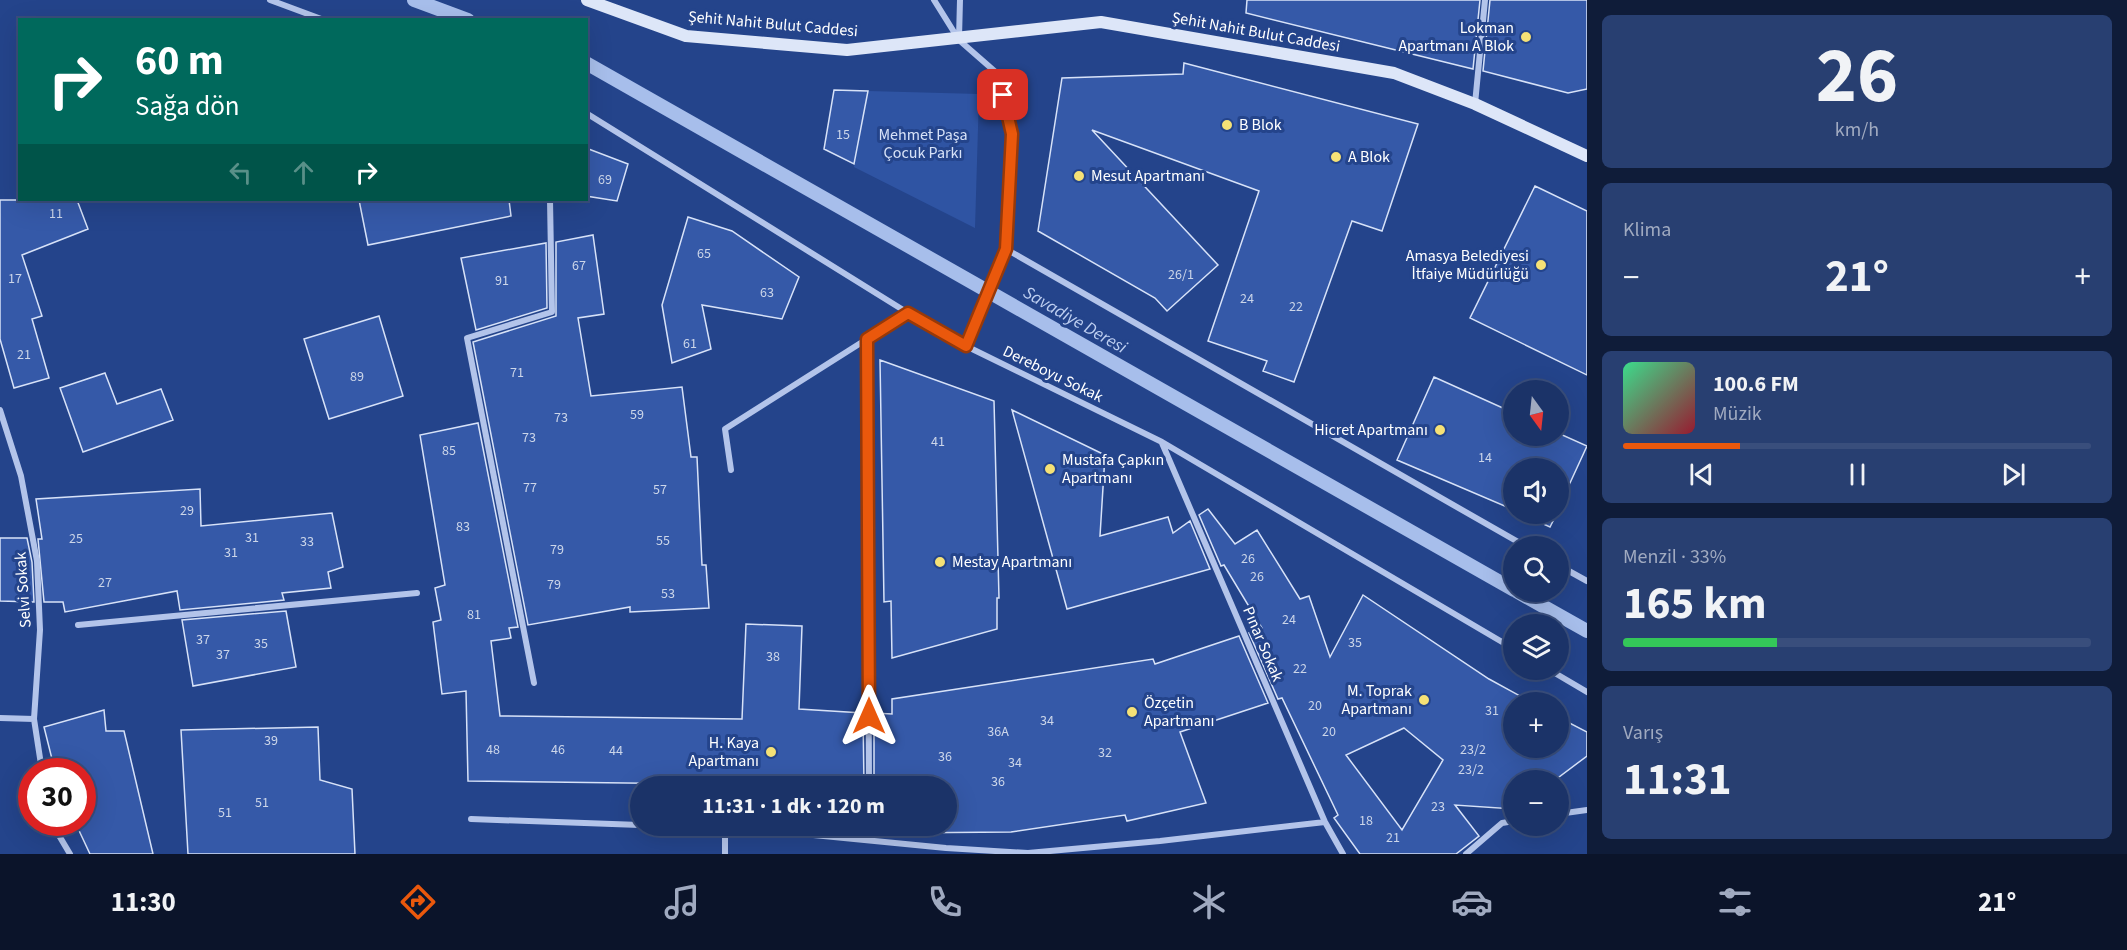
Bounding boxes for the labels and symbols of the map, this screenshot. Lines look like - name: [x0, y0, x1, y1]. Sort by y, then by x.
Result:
- street label: Şehit Nahit Bulut Caddesi: [687, 6, 859, 42]
- street label: Şehit Nahit Bulut Caddesi: [1170, 6, 1342, 58]
- place label: Lokman Apartmanı A Blok: [1398, 17, 1514, 57]
- marker: Lokman Apartmanı A Blok: [1519, 30, 1533, 44]
- pin: [977, 69, 1028, 120]
- place label: B Blok: [1239, 114, 1282, 136]
- marker: B Blok: [1220, 118, 1234, 132]
- park label: Mehmet Paşa Çocuk Parkı: [878, 124, 968, 164]
- house number: 15: [836, 125, 850, 145]
- place label: A Blok: [1348, 146, 1390, 168]
- marker: A Blok: [1329, 150, 1343, 164]
- place label: Mesut Apartmanı: [1091, 165, 1205, 187]
- marker: Mesut Apartmanı: [1072, 169, 1086, 183]
- house number: 69: [598, 170, 612, 190]
- house number: 11: [49, 204, 63, 224]
- house number: 65: [697, 244, 711, 264]
- place label: Amasya Belediyesi İtfaiye Müdürlüğü: [1406, 245, 1529, 285]
- house number: 67: [572, 256, 586, 276]
- marker: Amasya Belediyesi İtfaiye Müdürlüğü: [1534, 258, 1548, 272]
- house number: 26/1: [1168, 265, 1194, 285]
- house number: 17: [8, 269, 22, 289]
- house number: 91: [495, 271, 509, 291]
- water label: Savadiye Deresi: [1019, 280, 1132, 360]
- house number: 63: [760, 283, 774, 303]
- house number: 24: [1240, 289, 1254, 309]
- house number: 22: [1289, 297, 1303, 317]
- house number: 61: [683, 334, 697, 354]
- street label: Dereboyu Sokak: [999, 340, 1107, 408]
- house number: 21: [17, 345, 31, 365]
- house number: 71: [510, 363, 524, 383]
- house number: 89: [350, 367, 364, 387]
- north arrow: [1503, 380, 1569, 446]
- house number: 59: [630, 405, 644, 425]
- house number: 73: [554, 408, 568, 428]
- place label: Hicret Apartmanı: [1314, 419, 1428, 441]
- marker: Hicret Apartmanı: [1433, 423, 1447, 437]
- house number: 73: [522, 428, 536, 448]
- house number: 41: [931, 432, 945, 452]
- house number: 85: [442, 441, 456, 461]
- house number: 14: [1478, 448, 1492, 468]
- place label: Mustafa Çapkın Apartmanı: [1062, 449, 1164, 489]
- marker: Mustafa Çapkın Apartmanı: [1043, 462, 1057, 476]
- house number: 77: [523, 478, 537, 498]
- house number: 57: [653, 480, 667, 500]
- house number: 29: [180, 501, 194, 521]
- house number: 83: [456, 517, 470, 537]
- house number: 31: [245, 528, 259, 548]
- house number: 25: [69, 529, 83, 549]
- house number: 55: [656, 531, 670, 551]
- house number: 33: [300, 532, 314, 552]
- house number: 79: [550, 540, 564, 560]
- house number: 31: [224, 543, 238, 563]
- house number: 26: [1241, 549, 1255, 569]
- street label: Selvi Sokak: [9, 551, 37, 629]
- place label: Mestay Apartmanı: [952, 551, 1072, 573]
- marker: Mestay Apartmanı: [933, 555, 947, 569]
- house number: 26: [1250, 567, 1264, 587]
- house number: 27: [98, 573, 112, 593]
- house number: 79: [547, 575, 561, 595]
- house number: 53: [661, 584, 675, 604]
- street label: Pınar Sokak: [1237, 603, 1289, 685]
- house number: 81: [467, 605, 481, 625]
- house number: 24: [1282, 610, 1296, 630]
- house number: 37: [196, 630, 210, 650]
- house number: 35: [1348, 633, 1362, 653]
- house number: 35: [254, 634, 268, 654]
- house number: 37: [216, 645, 230, 665]
- house number: 38: [766, 647, 780, 667]
- house number: 22: [1293, 659, 1307, 679]
- place label: M. Toprak Apartmanı: [1342, 680, 1412, 720]
- position arrow: [837, 684, 901, 748]
- place label: Özçetin Apartmanı: [1144, 692, 1214, 732]
- marker: M. Toprak Apartmanı: [1417, 693, 1431, 707]
- house number: 20: [1308, 696, 1322, 716]
- house number: 31: [1485, 701, 1499, 721]
- marker: Özçetin Apartmanı: [1125, 705, 1139, 719]
- house number: 34: [1040, 711, 1054, 731]
- house number: 36A: [987, 722, 1009, 742]
- house number: 20: [1322, 722, 1336, 742]
- house number: 39: [264, 731, 278, 751]
- place label: H. Kaya Apartmanı: [689, 732, 759, 772]
- house number: 48: [486, 740, 500, 760]
- house number: 46: [551, 740, 565, 760]
- house number: 23/2: [1460, 740, 1486, 760]
- house number: 44: [609, 741, 623, 761]
- house number: 32: [1098, 743, 1112, 763]
- marker: H. Kaya Apartmanı: [764, 745, 778, 759]
- house number: 36: [938, 747, 952, 767]
- house number: 34: [1008, 753, 1022, 773]
- speed limit sign: 30: [18, 758, 96, 836]
- house number: 23/2: [1458, 760, 1484, 780]
- house number: 36: [991, 772, 1005, 792]
- house number: 51: [255, 793, 269, 813]
- house number: 23: [1431, 797, 1445, 817]
- house number: 51: [218, 803, 232, 823]
- house number: 18: [1359, 811, 1373, 831]
- house number: 21: [1386, 828, 1400, 848]

